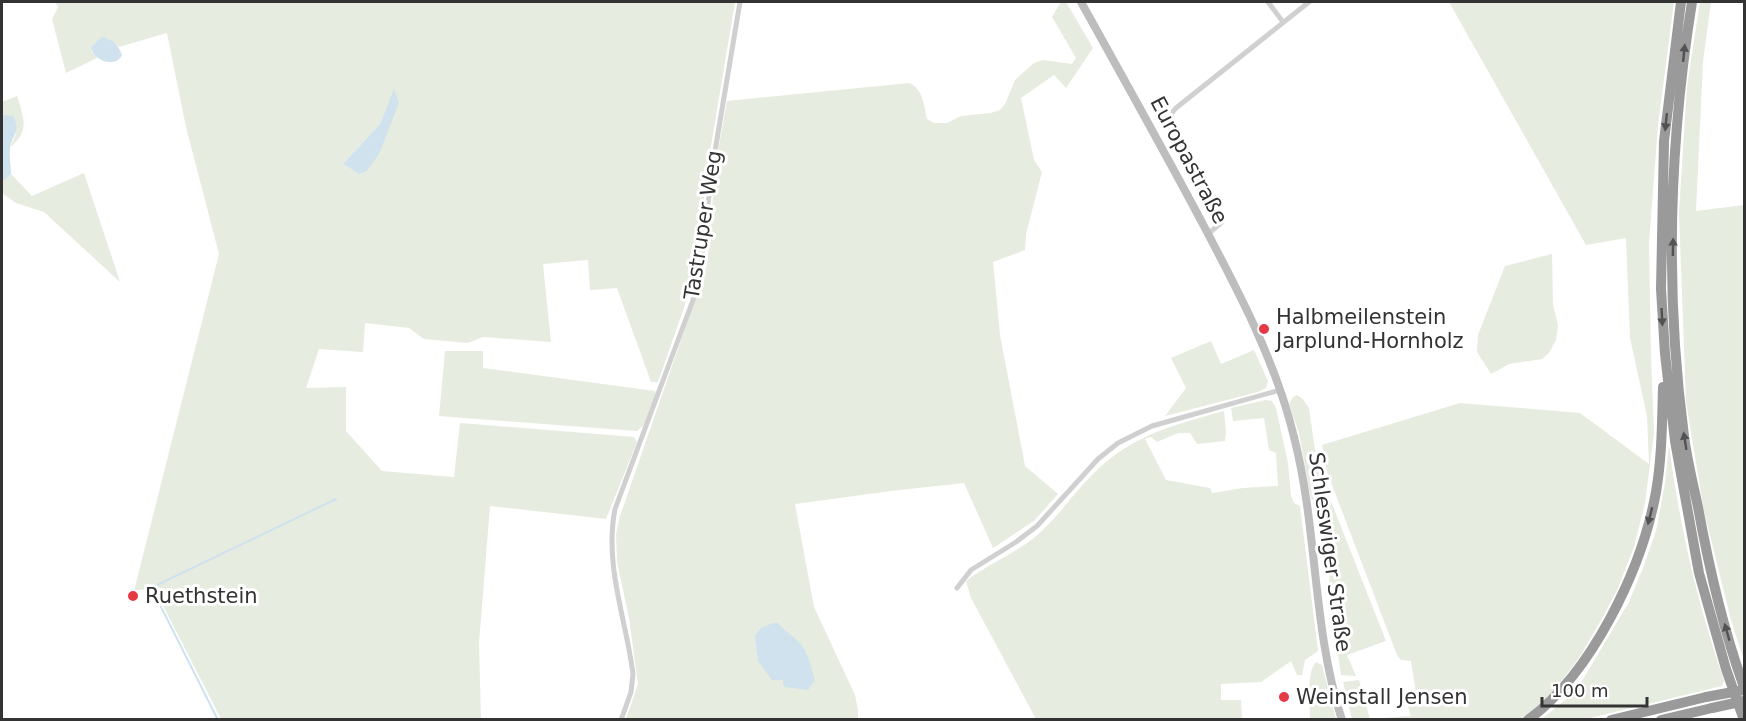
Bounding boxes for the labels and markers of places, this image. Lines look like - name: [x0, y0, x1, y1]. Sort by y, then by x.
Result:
- place label: Halbmeilenstein Jarplund-Hornholz: [1274, 305, 1464, 353]
- marker: Halbmeilenstein Jarplund-Hornholz: [1257, 322, 1271, 336]
- place label: Ruethstein: [145, 584, 258, 608]
- marker: Ruethstein: [126, 589, 140, 603]
- place label: Weinstall Jensen: [1296, 685, 1468, 709]
- marker: Weinstall Jensen: [1277, 690, 1291, 704]

